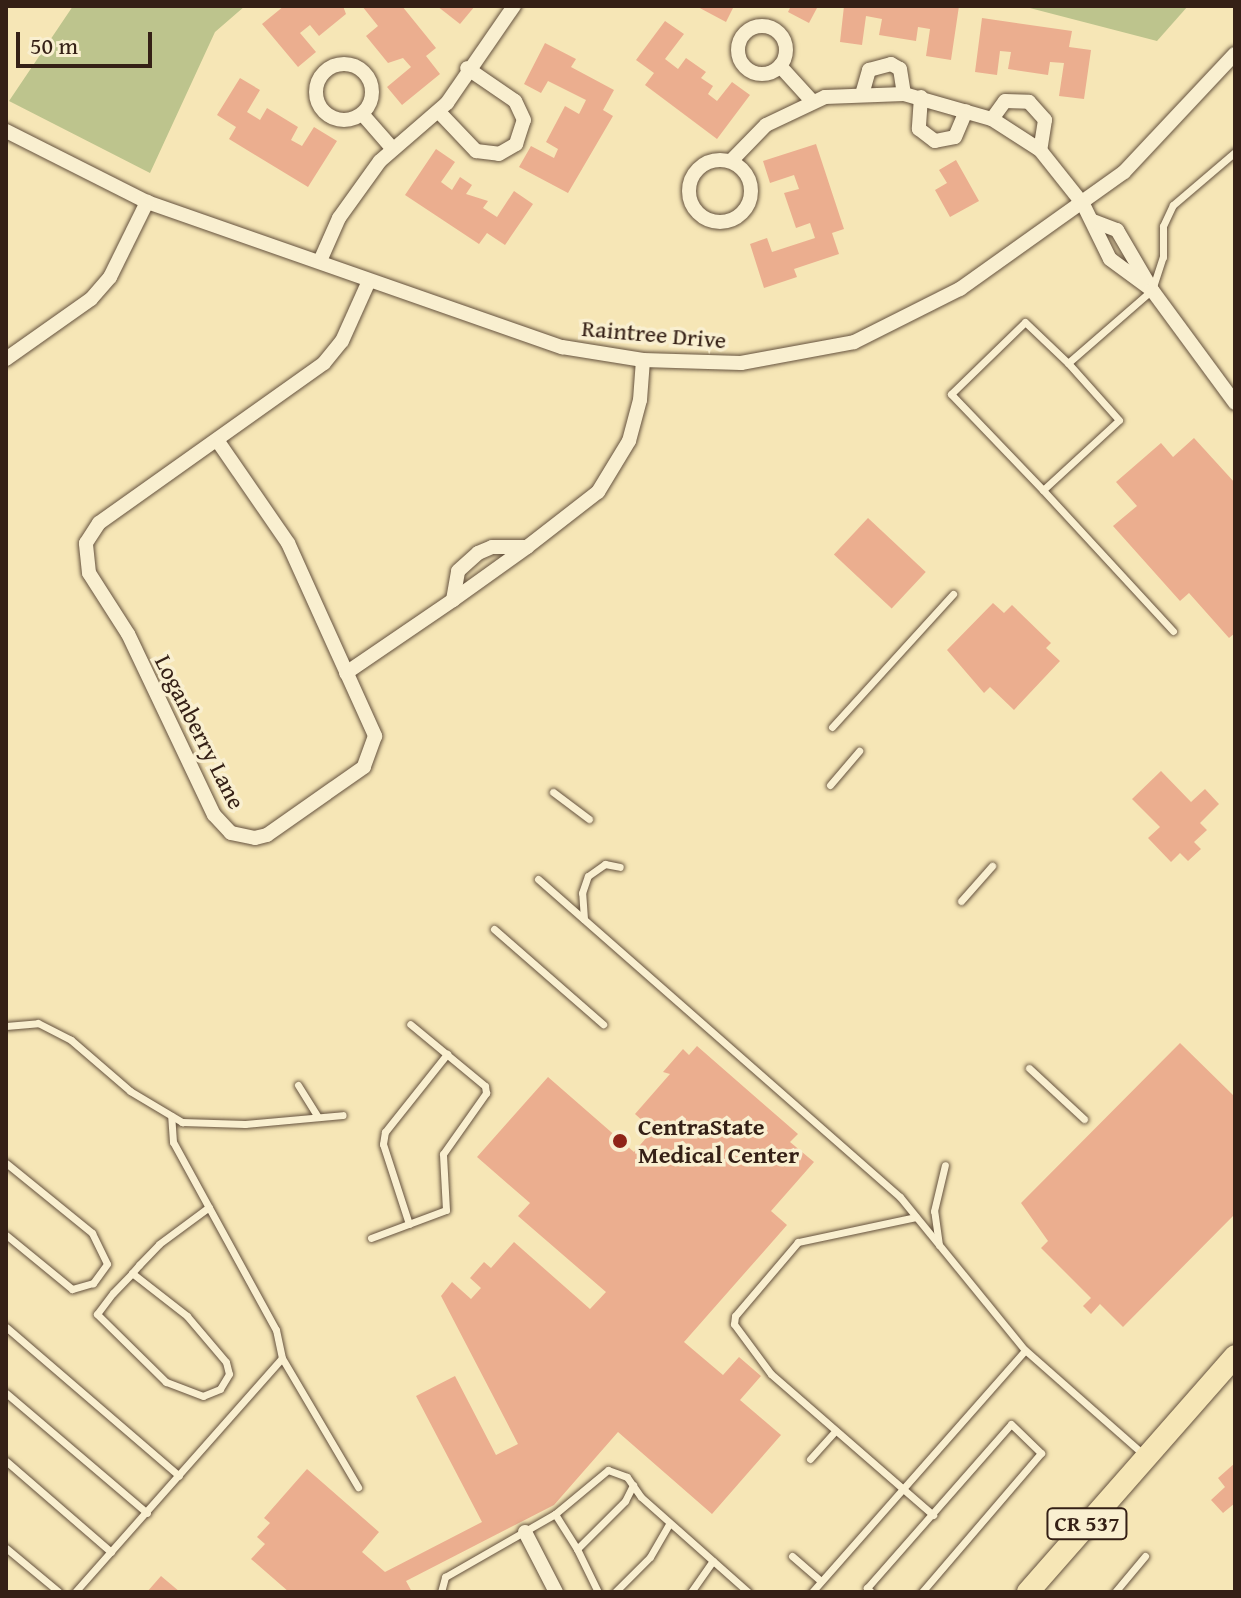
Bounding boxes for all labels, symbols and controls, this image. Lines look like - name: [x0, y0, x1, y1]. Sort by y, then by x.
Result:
- scale bar: [20, 16, 156, 66]
- text: 50 m: [30, 28, 78, 63]
- street label: Raintree Drive: [581, 313, 727, 355]
- street label: Loganberry Lane: [149, 650, 251, 814]
- place label: CentraState Medical Center: [638, 1113, 799, 1169]
- marker: CentraState Medical Center: [609, 1130, 631, 1152]
- road number: CR 537: [1045, 1506, 1129, 1542]

